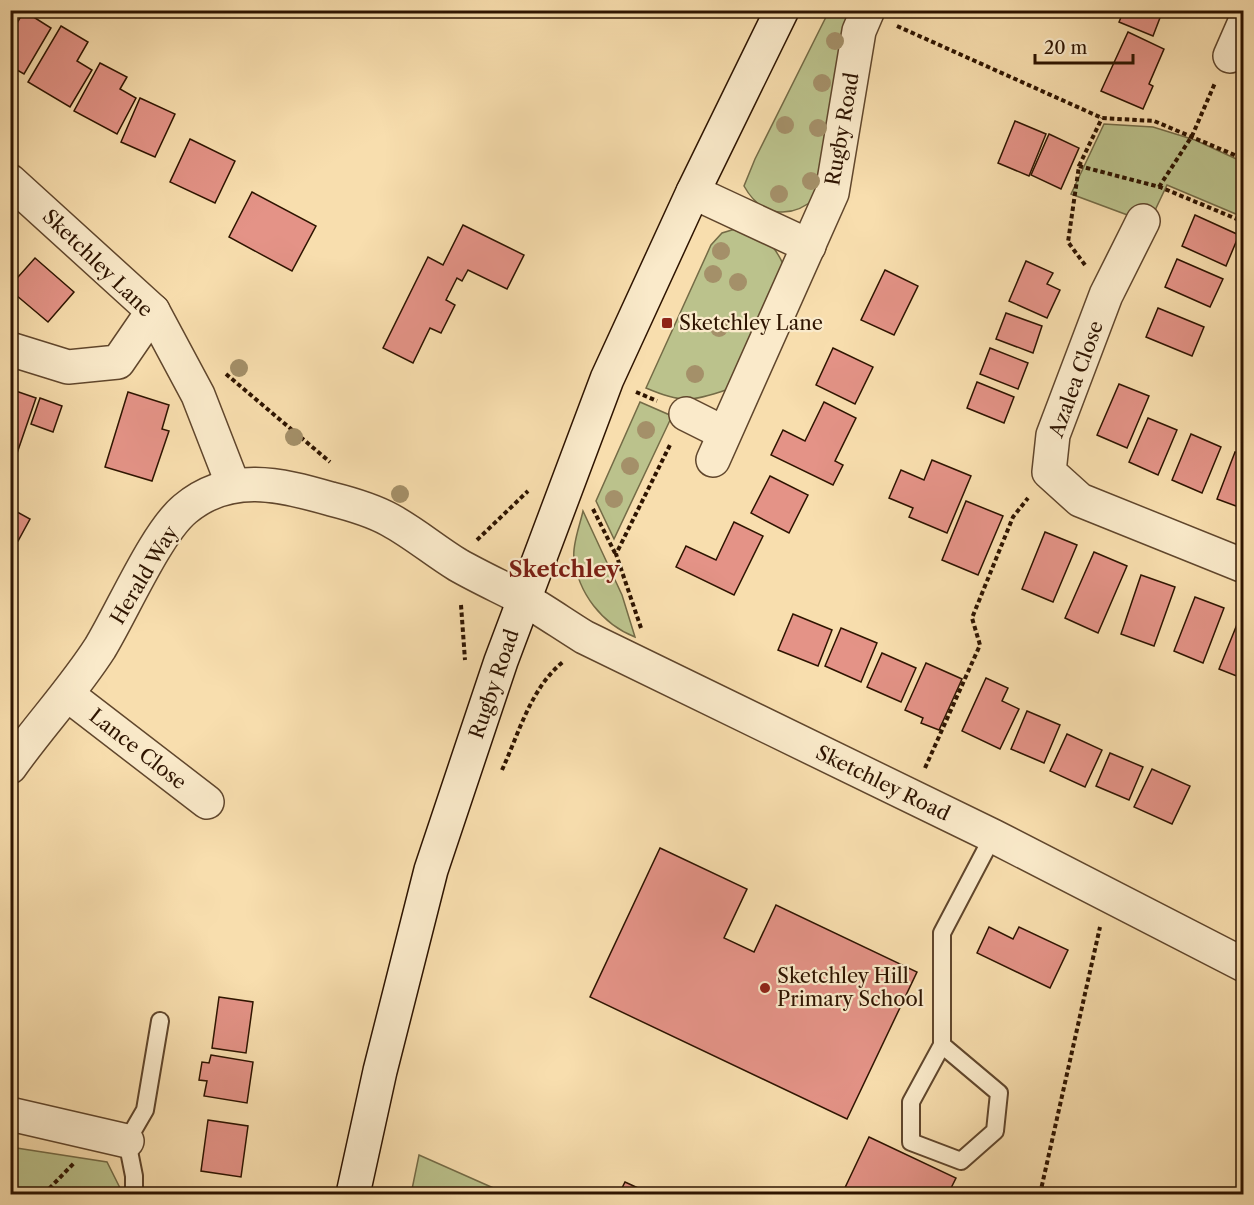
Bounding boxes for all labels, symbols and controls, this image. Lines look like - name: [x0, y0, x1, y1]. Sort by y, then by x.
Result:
- scale bar: [1035, 27, 1132, 65]
- text: 20 m: [1044, 37, 1088, 59]
- street label: Rugby Road: [820, 71, 864, 187]
- street label: Sketchley Lane: [38, 204, 158, 322]
- place label: Sketchley Lane: [679, 311, 823, 335]
- marker: Sketchley Lane: [660, 316, 674, 330]
- street label: Azalea Close: [1044, 318, 1108, 441]
- street label: Herald Way: [105, 521, 183, 629]
- district label: Sketchley: [508, 556, 620, 583]
- street label: Rugby Road: [464, 626, 524, 742]
- street label: Lance Close: [85, 704, 191, 794]
- street label: Sketchley Road: [812, 740, 954, 826]
- place label: Sketchley Hill Primary School: [777, 964, 924, 1011]
- marker: Sketchley Hill Primary School: [758, 981, 772, 995]

